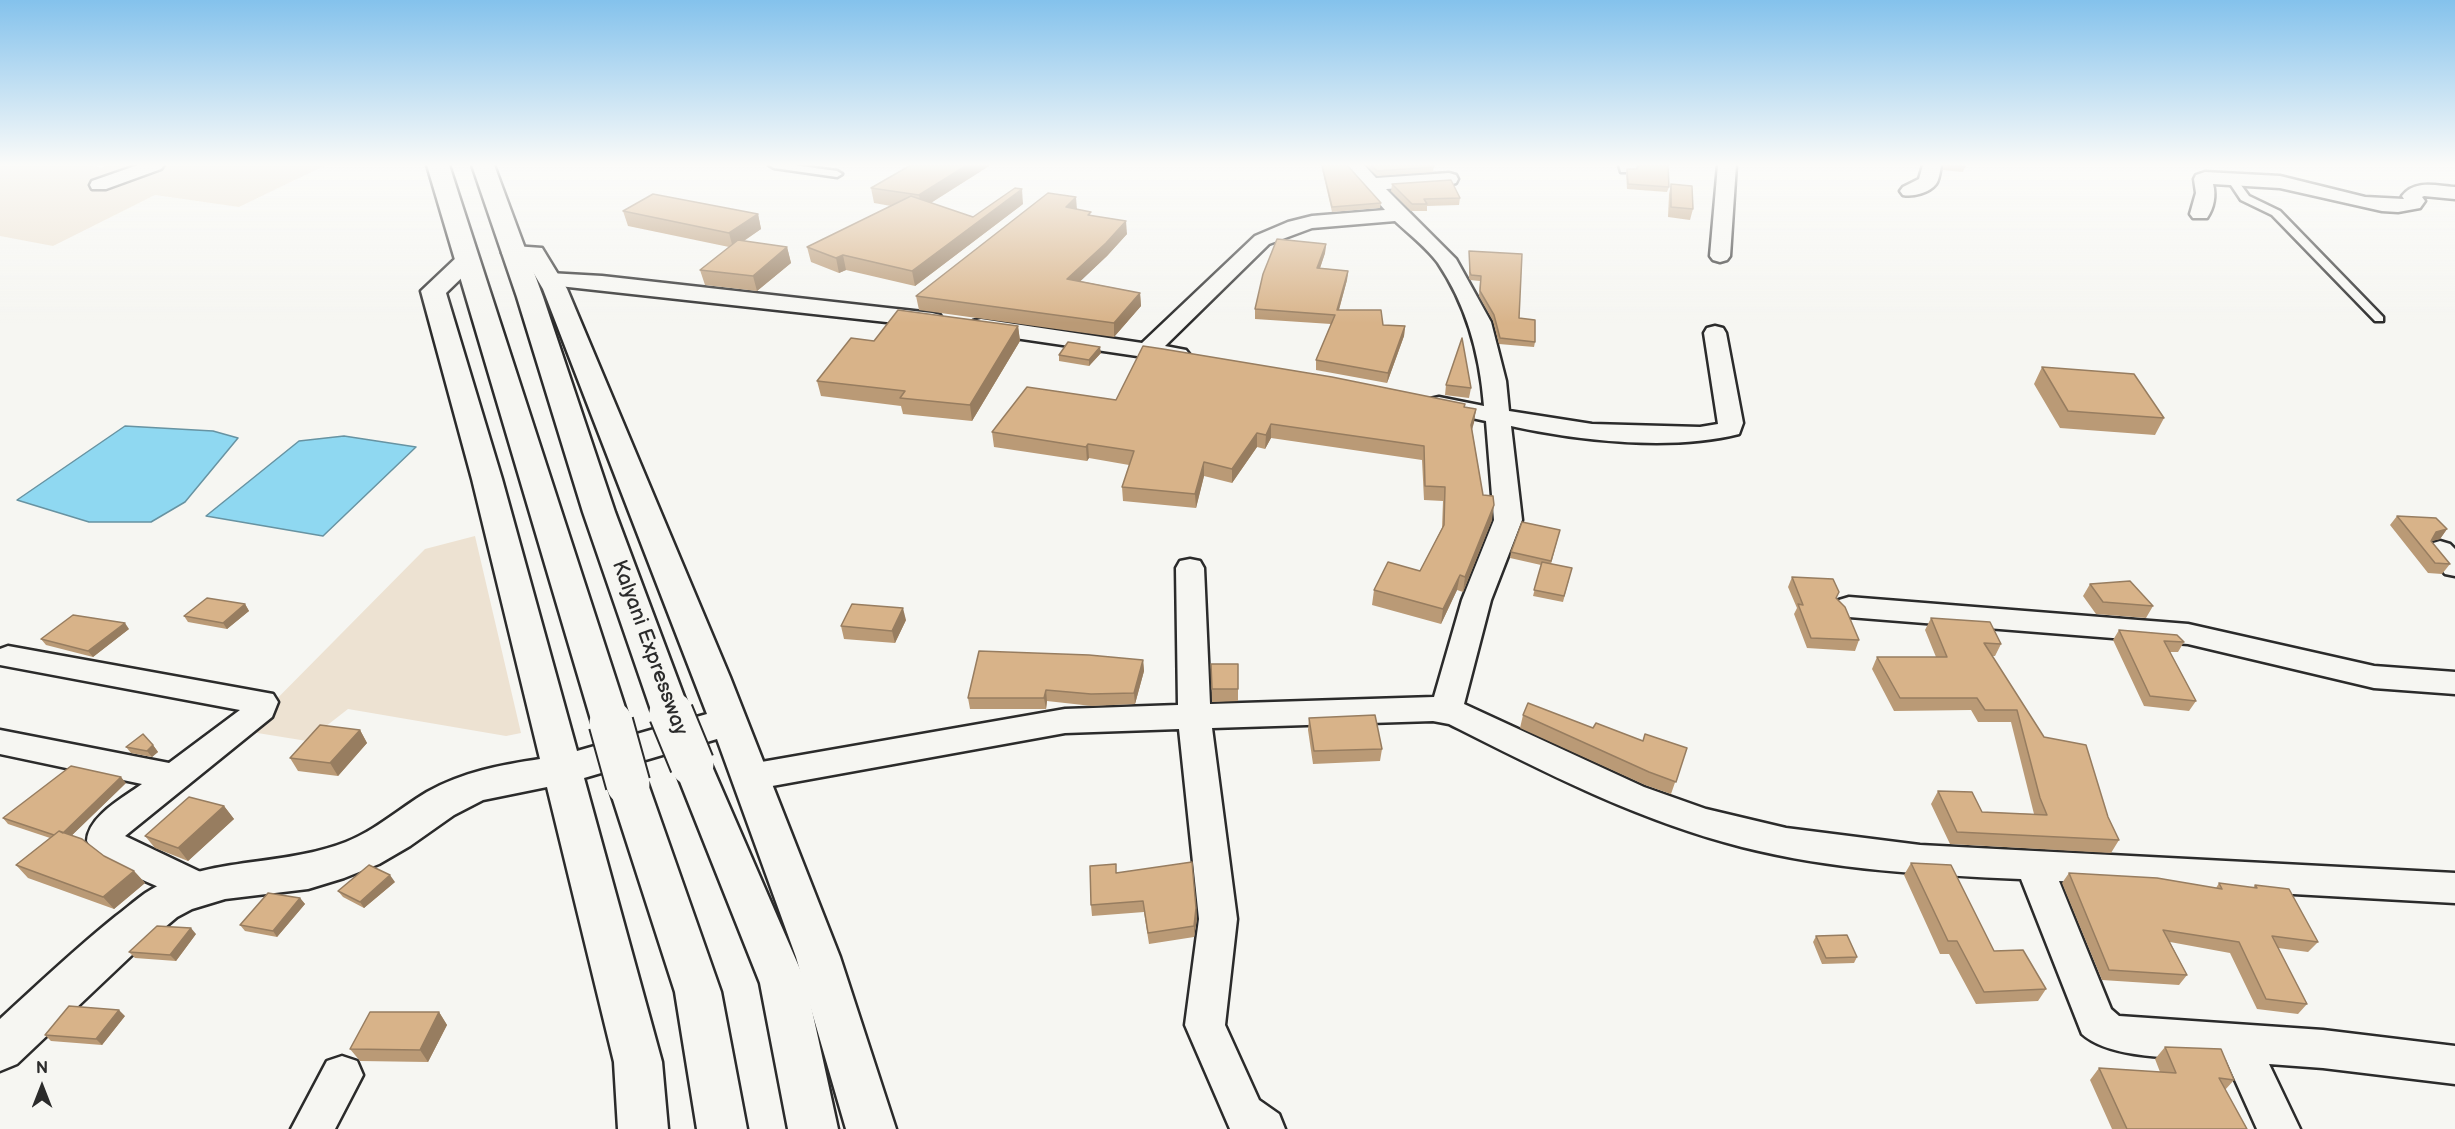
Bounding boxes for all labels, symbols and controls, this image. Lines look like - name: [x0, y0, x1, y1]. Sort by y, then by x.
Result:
- street label: Kalyani Expressway: [606, 557, 692, 739]
- north arrow: [12, 1057, 72, 1117]
- text: N: [36, 1059, 48, 1078]

